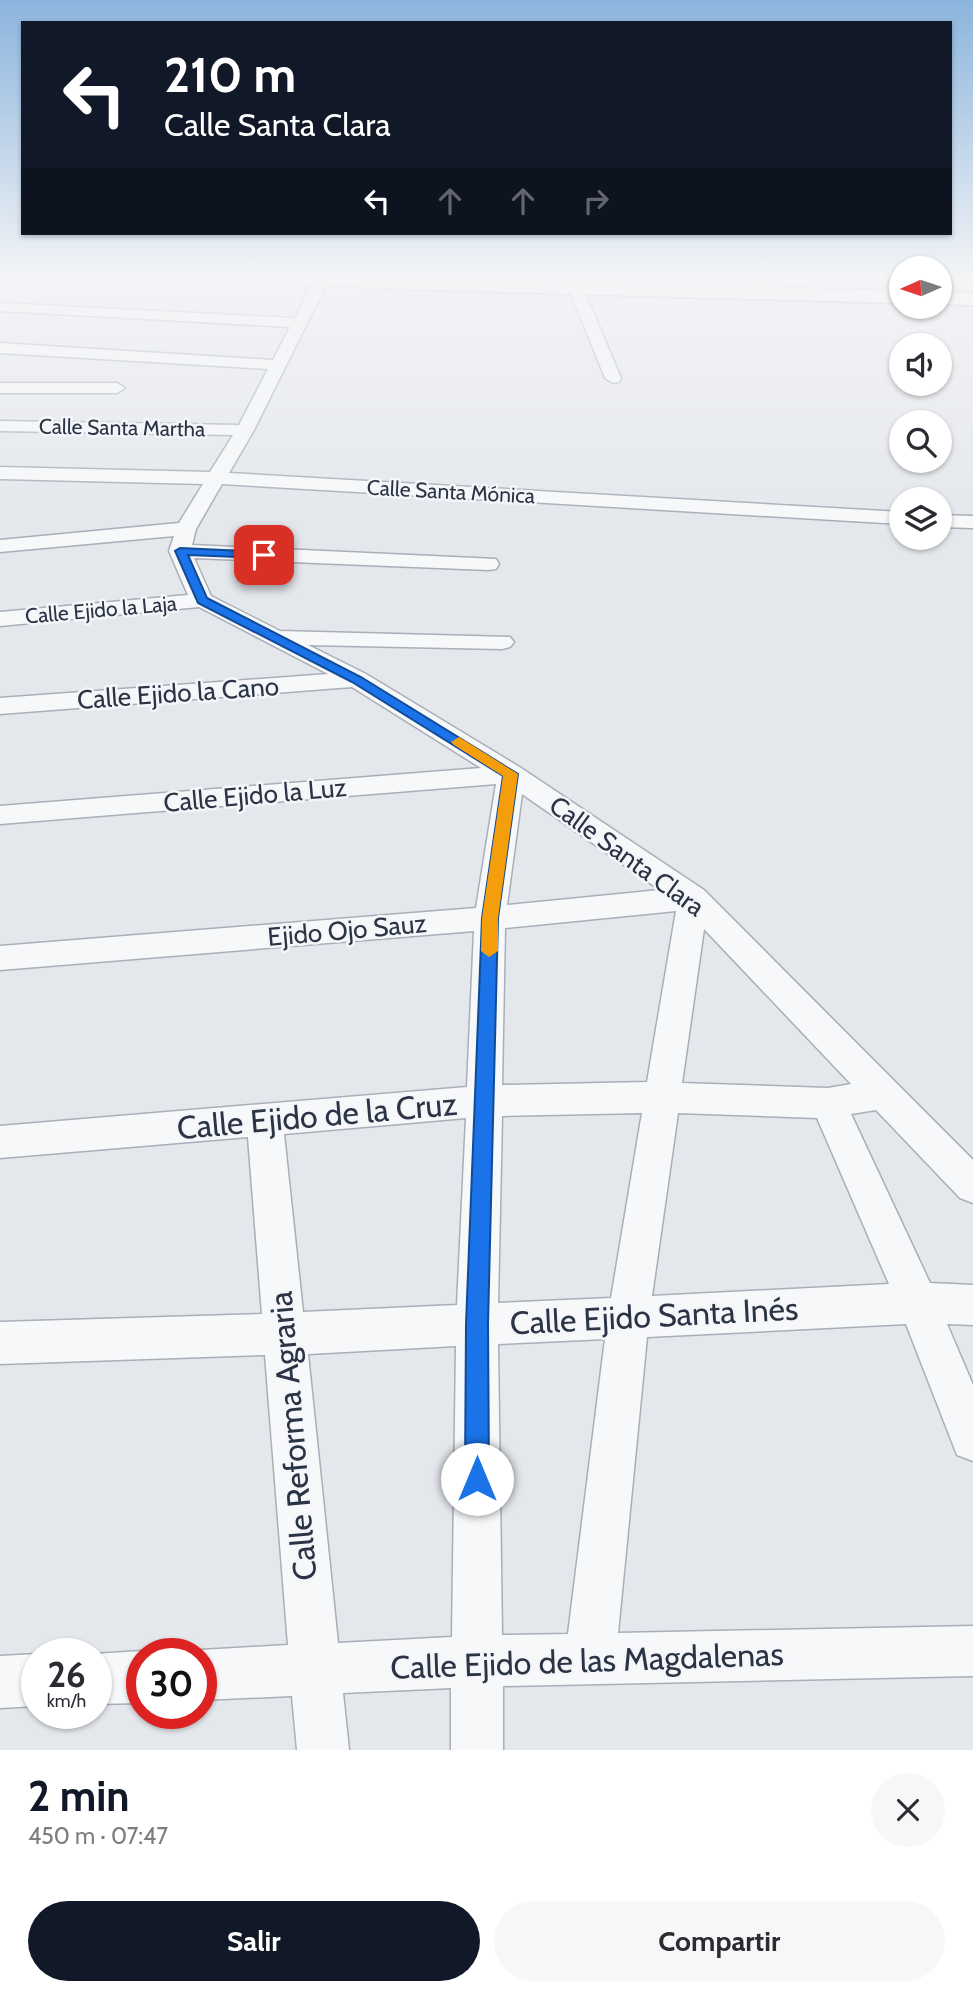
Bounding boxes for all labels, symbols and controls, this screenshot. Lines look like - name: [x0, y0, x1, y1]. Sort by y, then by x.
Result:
- text: 210 m: [164, 45, 296, 104]
- icon: left: [49, 49, 140, 140]
- text: Calle Santa Clara: [164, 105, 391, 144]
- icon: left: [358, 182, 396, 220]
- icon: ahead: [431, 182, 469, 220]
- icon: ahead: [504, 182, 542, 220]
- icon: right: [577, 182, 615, 220]
- north arrow: [889, 256, 952, 318]
- map controls: [889, 256, 952, 550]
- button: sound: [889, 333, 952, 396]
- button: search: [889, 410, 952, 473]
- street label: Calle Santa Martha: [39, 414, 205, 441]
- street label: Calle Santa Mónica: [366, 475, 536, 508]
- button: layers: [889, 487, 952, 550]
- pin: [234, 525, 294, 585]
- icon: arrive: [245, 536, 283, 574]
- street label: Calle Ejido la Laja: [24, 590, 178, 630]
- street label: Calle Ejido la Cano: [76, 670, 280, 716]
- street label: Calle Ejido la Luz: [162, 771, 348, 819]
- street label: Calle Santa Clara: [543, 789, 711, 923]
- street label: Ejido Ojo Sauz: [266, 907, 428, 953]
- street label: Calle Ejido de la Cruz: [175, 1084, 459, 1147]
- street label: Calle Ejido Santa Inés: [509, 1288, 799, 1343]
- street label: Calle Reforma Agraria: [260, 1289, 325, 1582]
- position arrow: [440, 1442, 514, 1516]
- street label: Calle Ejido de las Magdalenas: [390, 1634, 784, 1687]
- speed limit sign: 30: [126, 1638, 217, 1729]
- text: 26: [47, 1653, 86, 1696]
- text: km/h: [47, 1690, 86, 1712]
- text: 2 min: [28, 1770, 129, 1822]
- button: close: [871, 1773, 945, 1847]
- text: 450 m · 07:47: [28, 1822, 168, 1850]
- button: Salir: [28, 1901, 480, 1981]
- button: Compartir: [494, 1901, 945, 1981]

